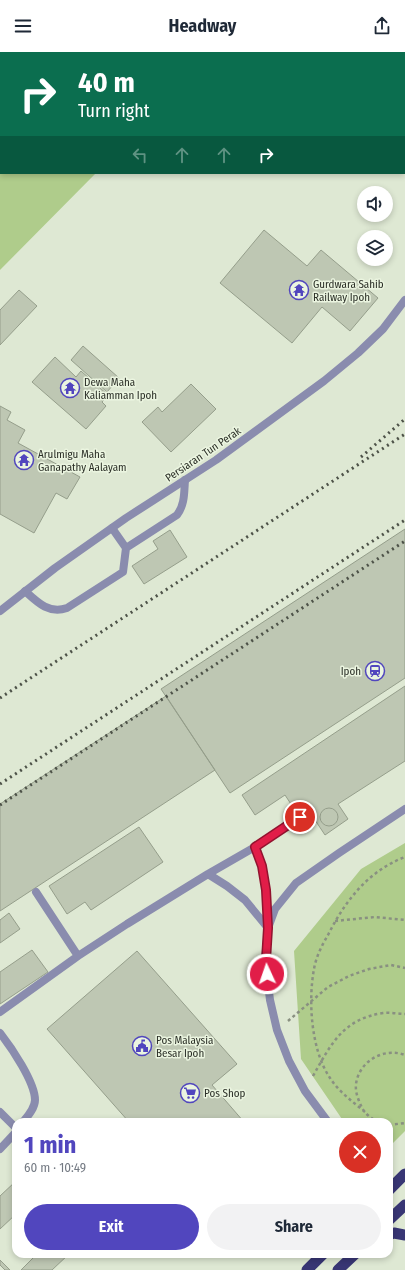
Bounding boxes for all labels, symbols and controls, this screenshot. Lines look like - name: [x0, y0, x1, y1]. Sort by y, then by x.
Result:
- icon: menu: [12, 15, 34, 37]
- text: Headway: [169, 15, 236, 37]
- icon: share: [371, 15, 393, 37]
- text: 40 m: [78, 66, 135, 99]
- icon: right: [12, 68, 64, 120]
- text: Turn right: [78, 100, 150, 122]
- icon: left: [129, 144, 151, 166]
- icon: ahead: [171, 144, 193, 166]
- icon: ahead: [213, 144, 235, 166]
- icon: right: [255, 144, 277, 166]
- map controls: [357, 186, 393, 266]
- button: sound: [357, 186, 393, 222]
- button: layers: [357, 230, 393, 266]
- place label: Gurdwara Sahib Railway Ipoh: [313, 278, 384, 304]
- temple icon: Gurdwara Sahib Railway Ipoh: [288, 279, 310, 301]
- place label: Dewa Maha Kaliamman Ipoh: [84, 376, 157, 402]
- temple icon: Dewa Maha Kaliamman Ipoh: [59, 377, 81, 399]
- street label: Persiaran Tun Perak: [163, 424, 244, 485]
- place label: Arulmigu Maha Ganapathy Aalayam: [38, 448, 127, 474]
- temple icon: Arulmigu Maha Ganapathy Aalayam: [13, 449, 35, 471]
- station icon: Ipoh: [364, 660, 386, 682]
- place label: Ipoh: [341, 665, 361, 678]
- pin: [283, 800, 317, 834]
- icon: arrive: [289, 806, 311, 828]
- position arrow: [246, 953, 288, 995]
- place label: Pos Malaysia Besar Ipoh: [156, 1034, 213, 1060]
- public building icon: Pos Malaysia Besar Ipoh: [131, 1035, 153, 1057]
- supermarket icon: Pos Shop: [179, 1082, 201, 1104]
- place label: Pos Shop: [204, 1087, 246, 1100]
- text: 1 min: [24, 1131, 76, 1159]
- button: close: [339, 1131, 381, 1173]
- text: 60 m · 10:49: [24, 1160, 86, 1175]
- button: Exit: [24, 1204, 199, 1250]
- button: Share: [207, 1204, 381, 1250]

